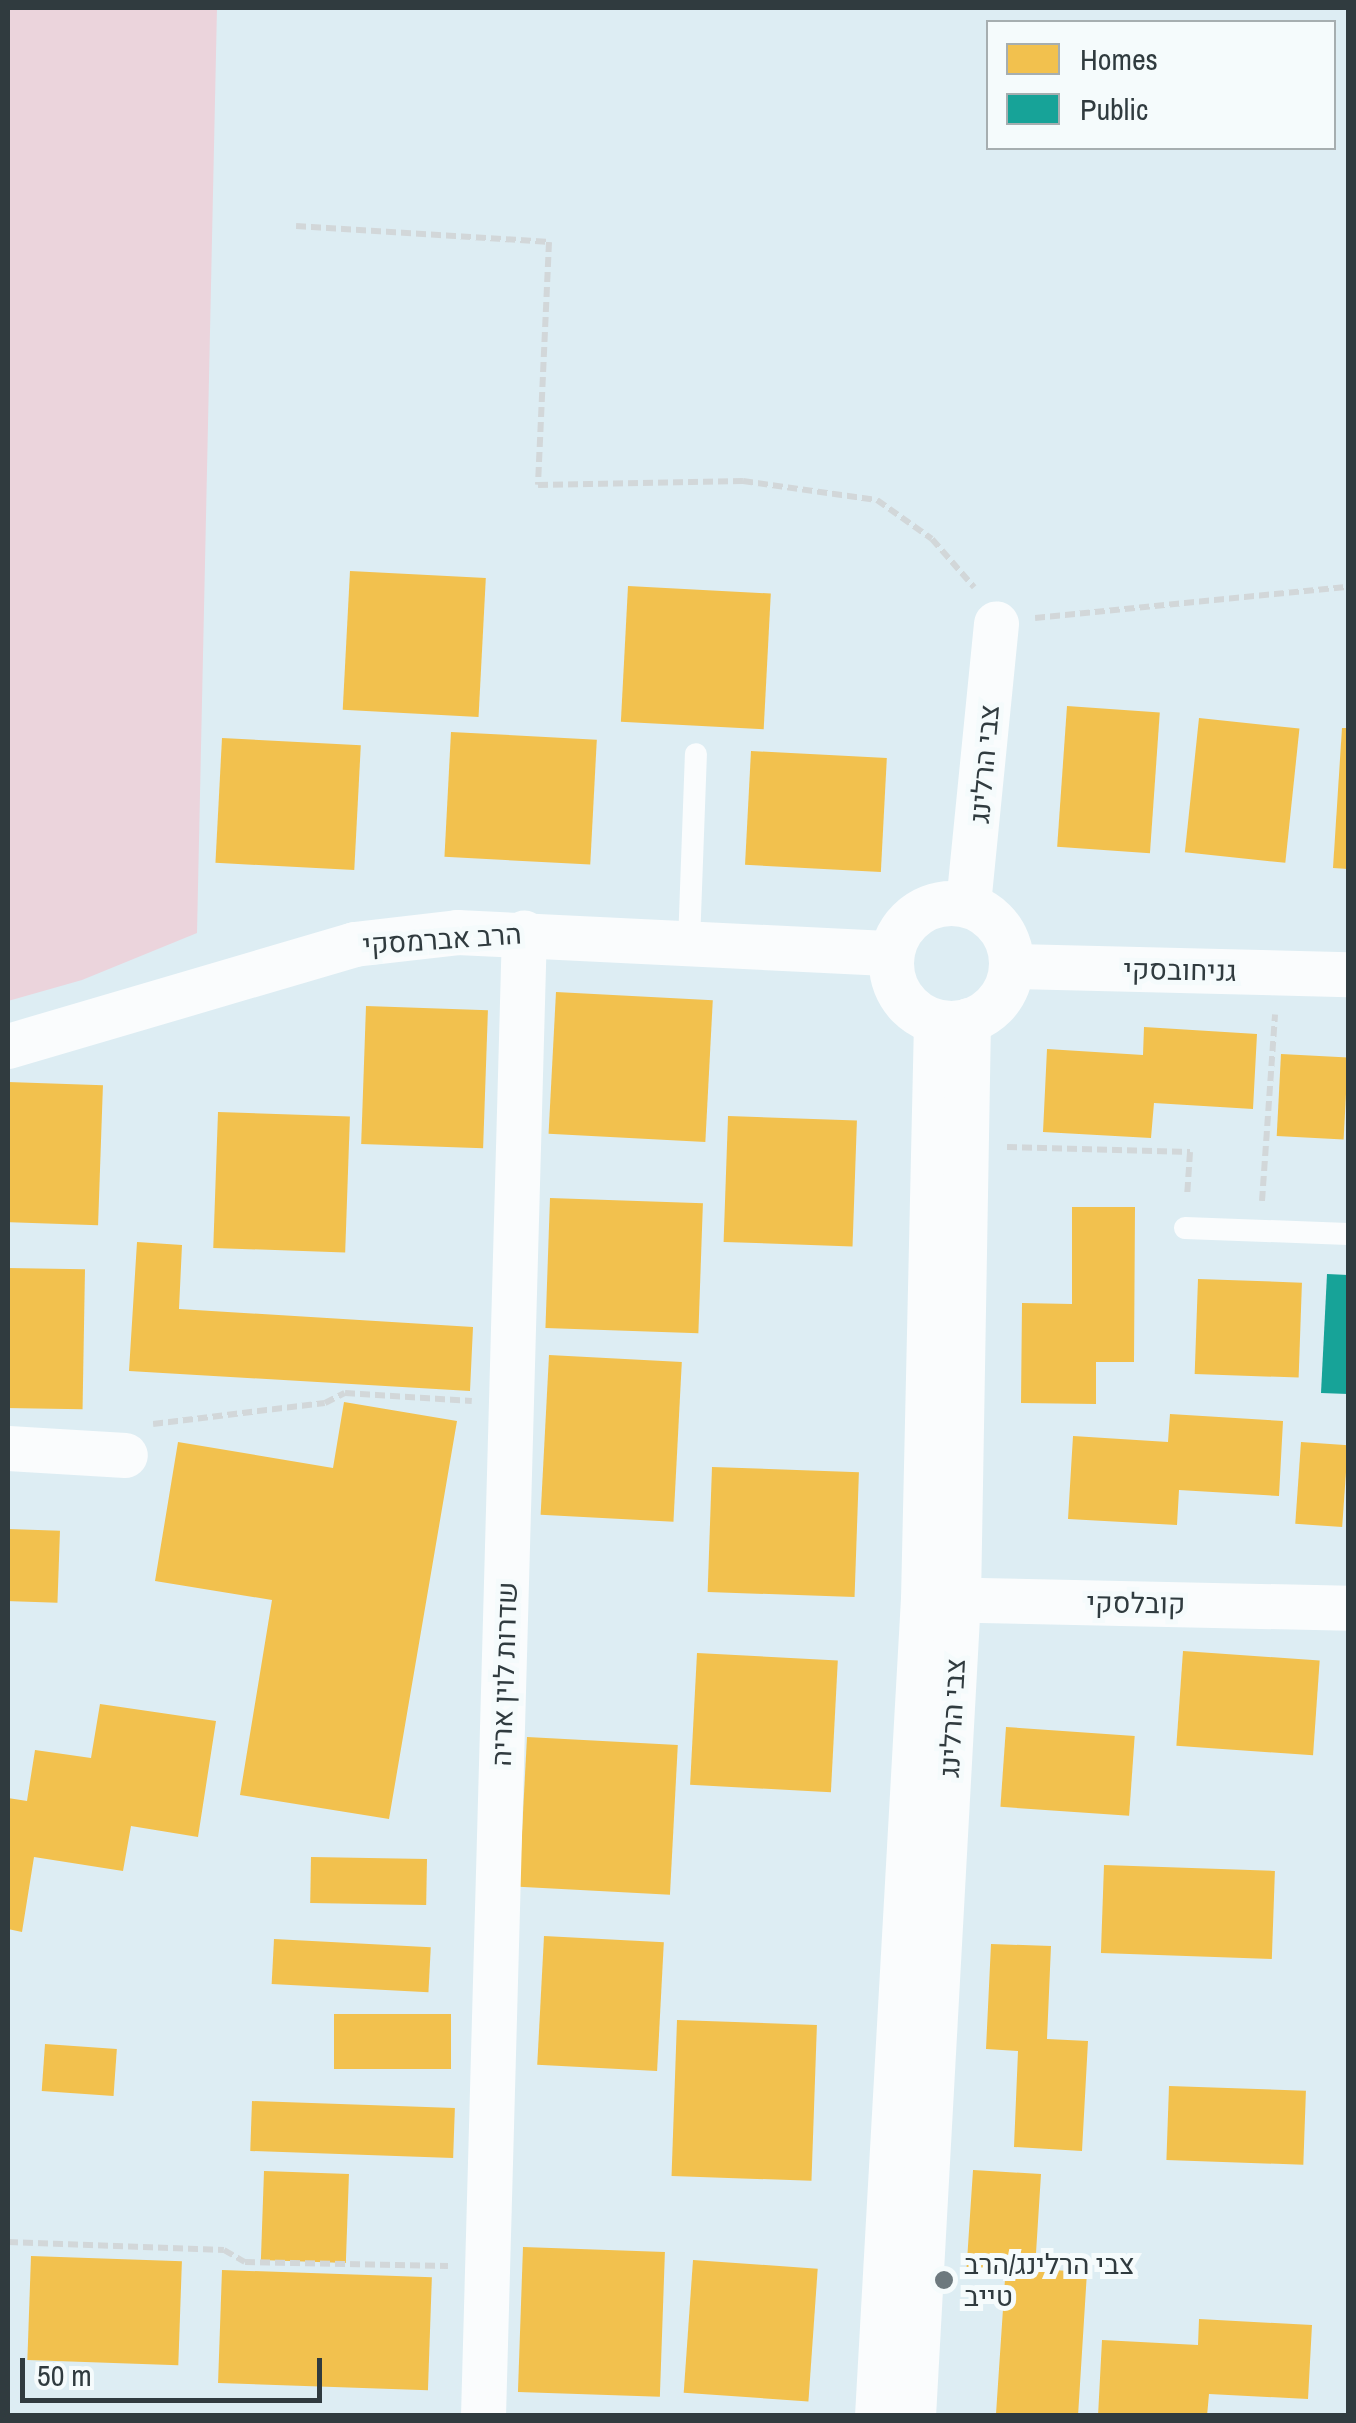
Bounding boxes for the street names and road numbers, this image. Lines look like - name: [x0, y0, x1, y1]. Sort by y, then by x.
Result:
- street label: צבי הרלינג: [962, 703, 1006, 825]
- street label: הרב אברמסקי: [361, 917, 523, 961]
- street label: גניחובסקי: [1123, 952, 1237, 988]
- street label: שדרות לוין אריה: [484, 1581, 524, 1767]
- street label: קובלסקי: [1086, 1585, 1186, 1621]
- street label: צבי הרלינג: [932, 1658, 972, 1778]

